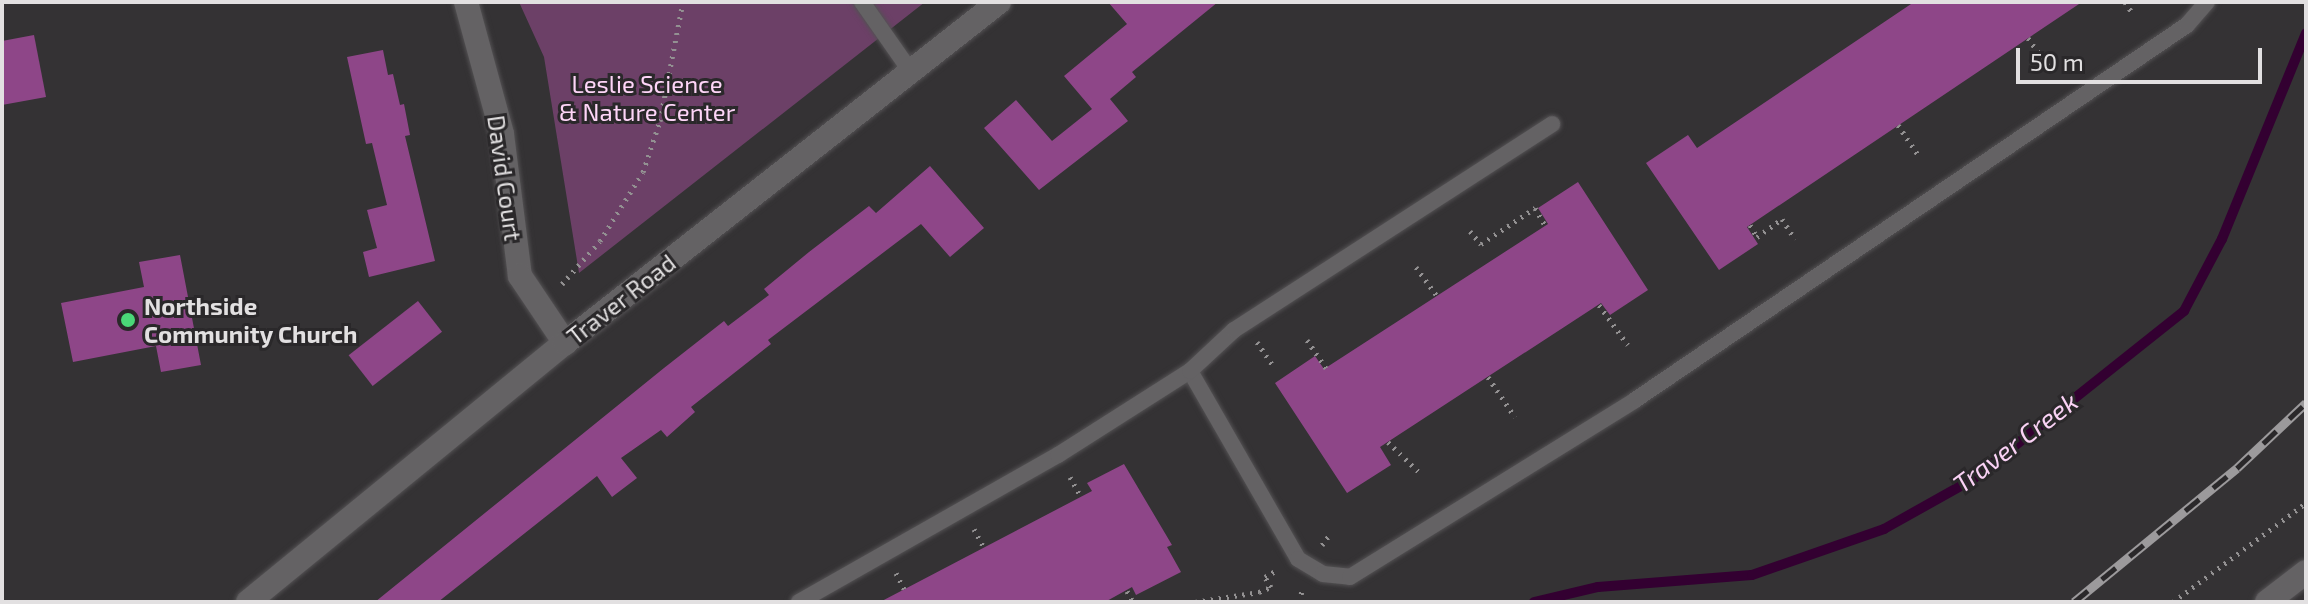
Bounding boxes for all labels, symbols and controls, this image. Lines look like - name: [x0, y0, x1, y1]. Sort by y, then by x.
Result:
- scale bar: [2020, 32, 2266, 82]
- text: 50 m: [2030, 47, 2084, 76]
- park label: Leslie Science & Nature Center: [559, 70, 735, 126]
- street label: David Court: [482, 113, 528, 243]
- street label: Traver Road: [561, 248, 681, 350]
- place label: Northside Community Church: [144, 292, 358, 348]
- marker: Northside Community Church: [119, 311, 137, 329]
- water label: Traver Creek: [1946, 385, 2084, 499]

